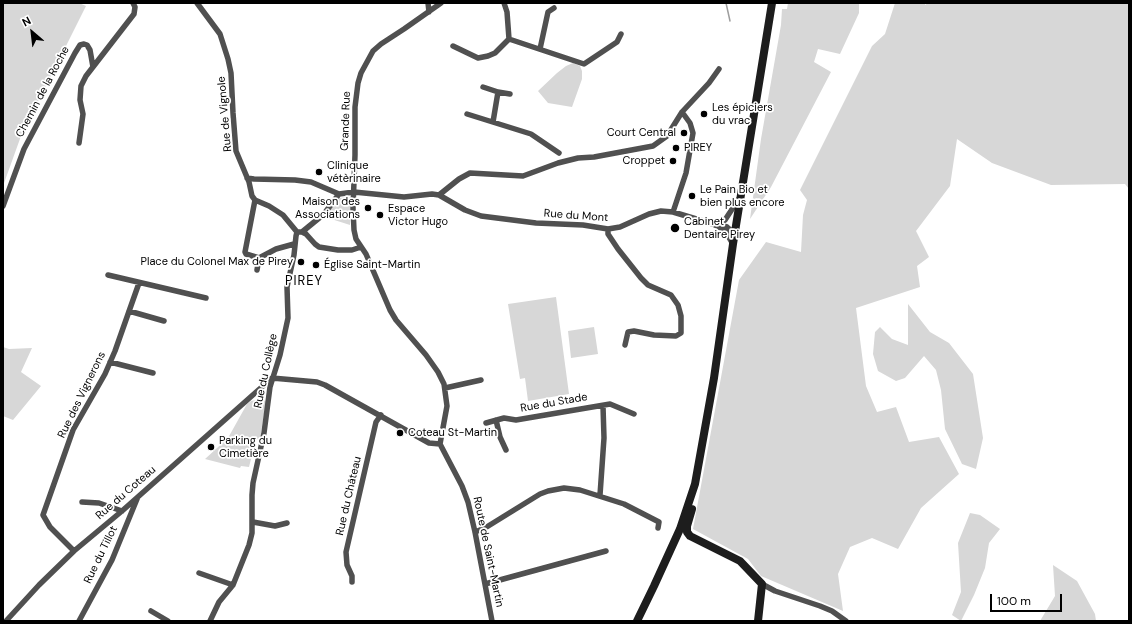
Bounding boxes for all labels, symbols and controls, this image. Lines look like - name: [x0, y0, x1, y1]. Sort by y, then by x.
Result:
- north arrow: [12, 12, 52, 52]
- text: N: [20, 13, 33, 29]
- street label: Chemin de la Roche: [13, 44, 73, 140]
- street label: Rue de Vignole: [215, 76, 235, 152]
- street label: Grande Rue: [338, 91, 354, 151]
- place label: Les épiciers du vrac: [712, 101, 773, 127]
- marker: Les épiciers du vrac: [699, 109, 709, 119]
- place label: Court Central: [607, 126, 676, 140]
- marker: Court Central: [679, 128, 689, 138]
- place label: PIREY: [684, 141, 712, 155]
- marker: PIREY: [671, 143, 681, 153]
- place label: Croppet: [623, 154, 665, 168]
- marker: Croppet: [668, 156, 678, 166]
- place label: Clinique vétèrinaire: [327, 159, 381, 185]
- marker: Clinique vétèrinaire: [314, 167, 324, 177]
- place label: Le Pain Bio et bien plus encore: [700, 183, 785, 209]
- marker: Le Pain Bio et bien plus encore: [687, 191, 697, 201]
- place label: Maison des Associations: [295, 195, 360, 221]
- place label: Espace Victor Hugo: [388, 202, 448, 228]
- marker: Maison des Associations: [363, 203, 373, 213]
- street label: Rue du Mont: [543, 207, 609, 225]
- marker: Espace Victor Hugo: [375, 210, 385, 220]
- place label: Cabinet Dentaire Pirey: [684, 215, 755, 241]
- marker: Cabinet Dentaire Pirey: [669, 222, 681, 234]
- place label: Place du Colonel Max de Pirey: [141, 255, 293, 269]
- marker: Place du Colonel Max de Pirey: [296, 257, 306, 267]
- place label: Église Saint-Martin: [324, 258, 420, 272]
- marker: Église Saint-Martin: [311, 260, 321, 270]
- district label: PIREY: [285, 274, 323, 290]
- street label: Rue du Collège: [252, 333, 280, 409]
- street label: Rue des Vignerons: [55, 350, 109, 440]
- street label: Rue du Stade: [519, 391, 589, 415]
- place label: Coteau St-Martin: [408, 426, 497, 440]
- marker: Coteau St-Martin: [395, 428, 405, 438]
- place label: Parking du Cimetière: [219, 434, 272, 460]
- marker: Parking du Cimetière: [206, 442, 216, 452]
- street label: Rue du Château: [333, 455, 365, 537]
- street label: Rue du Coteau: [93, 463, 159, 523]
- street label: Route de Saint-Martin: [470, 496, 506, 608]
- street label: Rue du Tillot: [81, 524, 121, 586]
- scale bar: [992, 586, 1064, 612]
- text: 100 m: [997, 593, 1031, 609]

